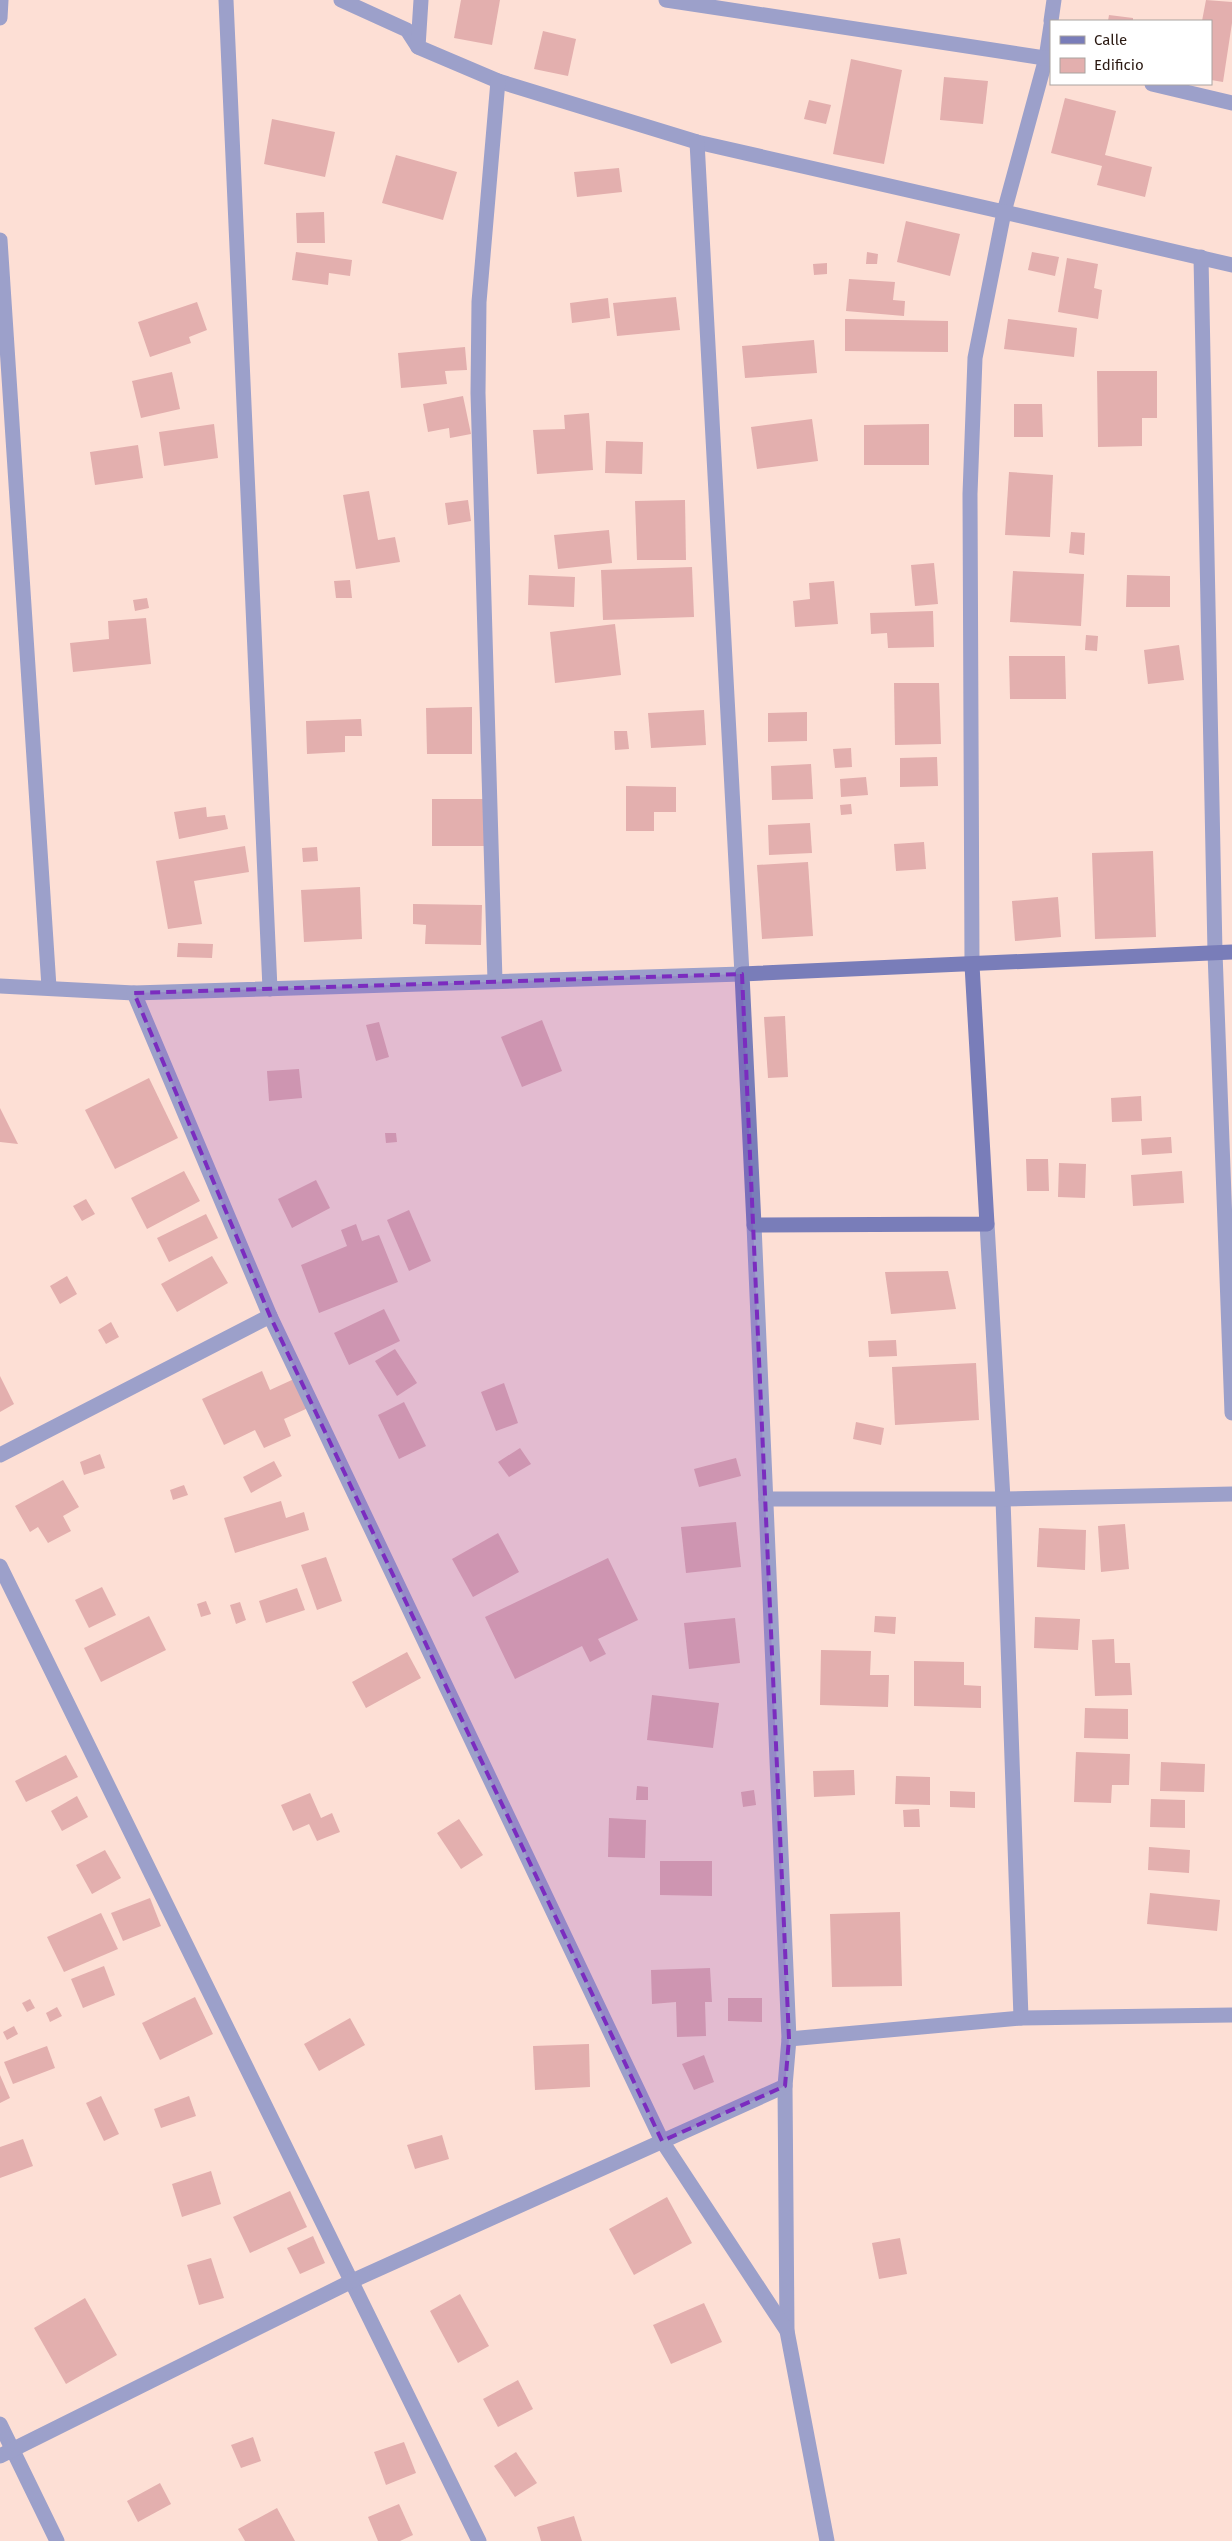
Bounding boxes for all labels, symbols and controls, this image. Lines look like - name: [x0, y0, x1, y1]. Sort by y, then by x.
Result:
- legend: [1050, 20, 1212, 85]
- text: Calle: [1094, 31, 1127, 49]
- text: Edificio: [1094, 56, 1144, 74]

